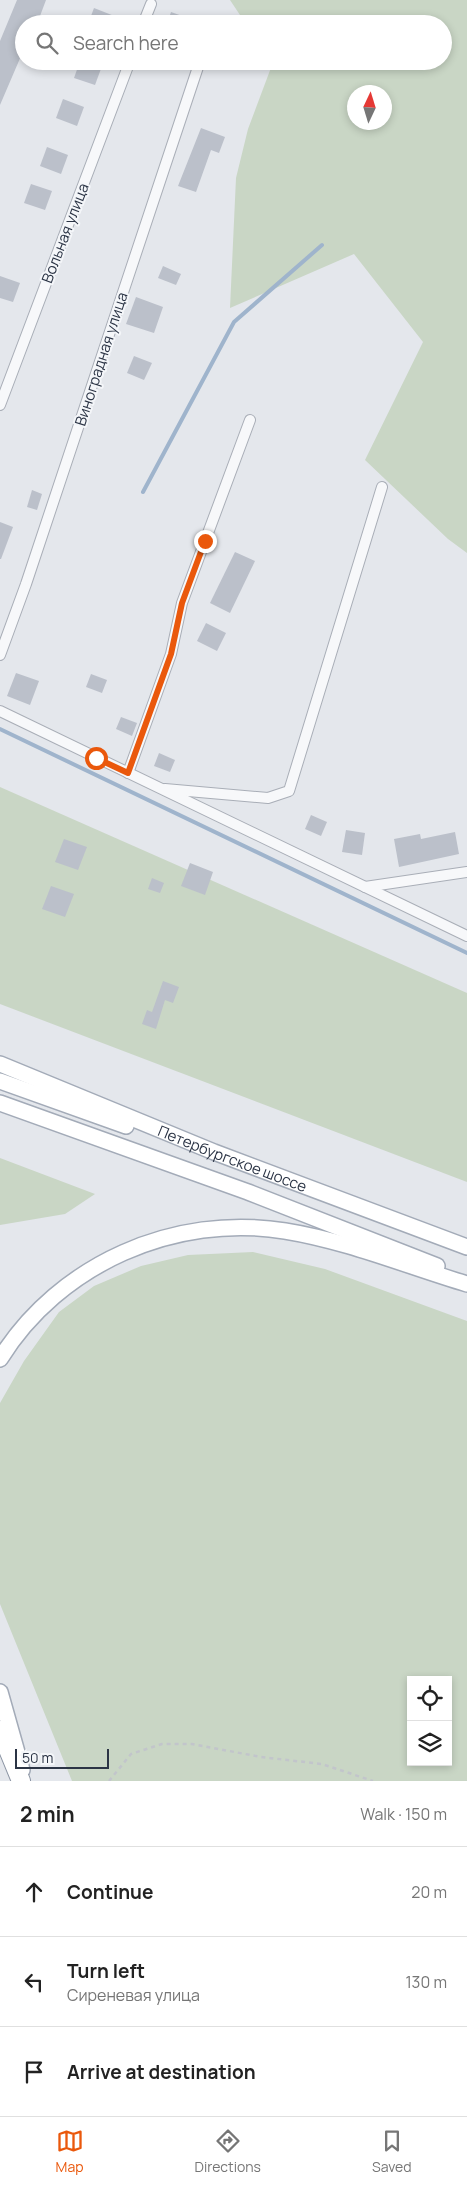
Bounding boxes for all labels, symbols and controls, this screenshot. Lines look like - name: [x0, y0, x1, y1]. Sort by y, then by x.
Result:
- search box: [15, 15, 452, 70]
- icon: search: [33, 29, 61, 57]
- text: Search here: [73, 30, 179, 56]
- north arrow: [347, 85, 392, 130]
- street label: Вольная улица: [36, 180, 94, 286]
- street label: Виноградная улица: [69, 289, 133, 429]
- route end: [194, 530, 217, 553]
- route start: [85, 747, 108, 770]
- street label: Петербургское шоссе: [155, 1120, 310, 1197]
- map controls: [407, 1676, 452, 1766]
- button: locate: [407, 1676, 452, 1721]
- button: layers: [407, 1721, 452, 1766]
- scale bar: [15, 1746, 109, 1769]
- text: 50 m: [22, 1748, 53, 1767]
- text: 2 min: [20, 1800, 75, 1828]
- text: Walk · 150 m: [360, 1803, 447, 1825]
- icon: ahead: [20, 1878, 48, 1906]
- text: Continue: [67, 1879, 153, 1905]
- text: 20 m: [411, 1881, 447, 1903]
- text: Turn left: [67, 1958, 145, 1984]
- icon: left: [20, 1968, 48, 1996]
- text: 130 m: [405, 1971, 447, 1993]
- text: Сиреневая улица: [67, 1984, 200, 2006]
- icon: arrive: [20, 2058, 48, 2086]
- text: Arrive at destination: [67, 2059, 256, 2085]
- tab: Map: [56, 2127, 84, 2176]
- tab: Directions: [195, 2127, 261, 2176]
- tab: Saved: [372, 2127, 411, 2176]

